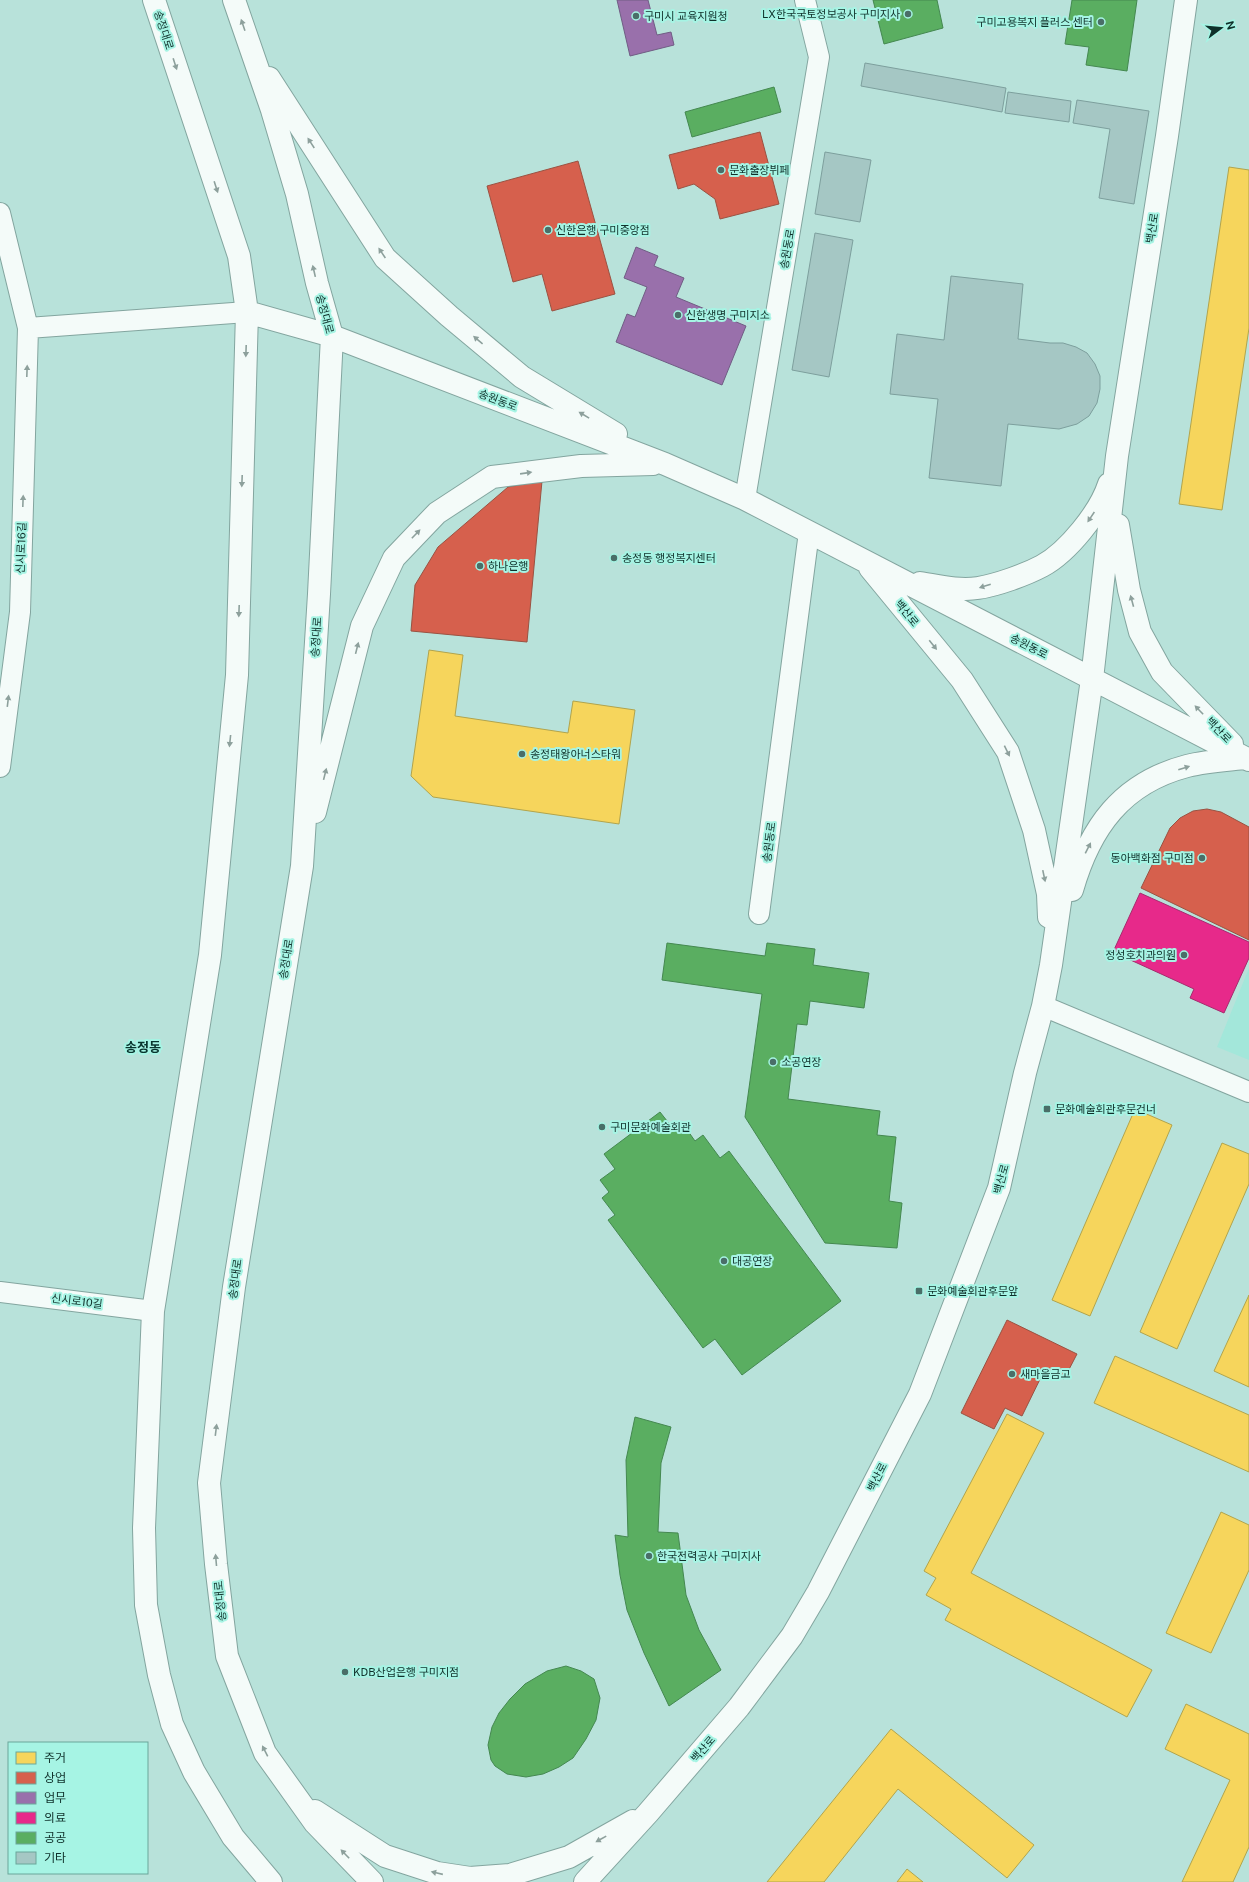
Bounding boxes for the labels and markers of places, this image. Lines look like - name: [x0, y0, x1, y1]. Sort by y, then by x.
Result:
- place label: LX한국국토정보공사 구미지사: [762, 8, 900, 20]
- marker: LX한국국토정보공사 구미지사: [903, 9, 913, 19]
- place label: 구미시 교육지원청: [644, 10, 728, 22]
- marker: 구미시 교육지원청: [631, 11, 641, 21]
- place label: 구미고용복지 플러스 센터: [976, 16, 1093, 28]
- marker: 구미고용복지 플러스 센터: [1096, 17, 1106, 27]
- place label: 문화출장뷔페: [729, 164, 790, 176]
- marker: 문화출장뷔페: [716, 165, 726, 175]
- place label: 신한은행 구미중앙점: [556, 224, 650, 236]
- marker: 신한은행 구미중앙점: [543, 225, 553, 235]
- place label: 신한생명 구미지소: [686, 309, 770, 321]
- marker: 신한생명 구미지소: [673, 310, 683, 320]
- place label: 송정동 행정복지센터: [622, 552, 716, 564]
- marker: 송정동 행정복지센터: [609, 553, 619, 563]
- place label: 하나은행: [488, 560, 528, 572]
- marker: 하나은행: [475, 561, 485, 571]
- place label: 송정태왕아너스타워: [530, 748, 621, 760]
- marker: 송정태왕아너스타워: [517, 749, 527, 759]
- place label: 동아백화점 구미점: [1110, 852, 1194, 864]
- marker: 동아백화점 구미점: [1197, 853, 1207, 863]
- place label: 정성호치과의원: [1105, 949, 1176, 961]
- marker: 정성호치과의원: [1179, 950, 1189, 960]
- place label: 소공연장: [781, 1056, 821, 1068]
- marker: 소공연장: [768, 1057, 778, 1067]
- place label: 문화예술회관후문건너: [1055, 1103, 1156, 1115]
- marker: 문화예술회관후문건너: [1042, 1104, 1052, 1114]
- place label: 구미문화예술회관: [610, 1121, 691, 1133]
- marker: 구미문화예술회관: [597, 1122, 607, 1132]
- place label: 대공연장: [732, 1255, 772, 1267]
- marker: 대공연장: [719, 1256, 729, 1266]
- place label: 문화예술회관후문앞: [927, 1285, 1018, 1297]
- marker: 문화예술회관후문앞: [914, 1286, 924, 1296]
- place label: 새마을금고: [1020, 1368, 1071, 1380]
- marker: 새마을금고: [1007, 1369, 1017, 1379]
- place label: 한국전력공사 구미지사: [657, 1550, 761, 1562]
- marker: 한국전력공사 구미지사: [644, 1551, 654, 1561]
- place label: KDB산업은행 구미지점: [353, 1666, 459, 1678]
- marker: KDB산업은행 구미지점: [340, 1667, 350, 1677]

